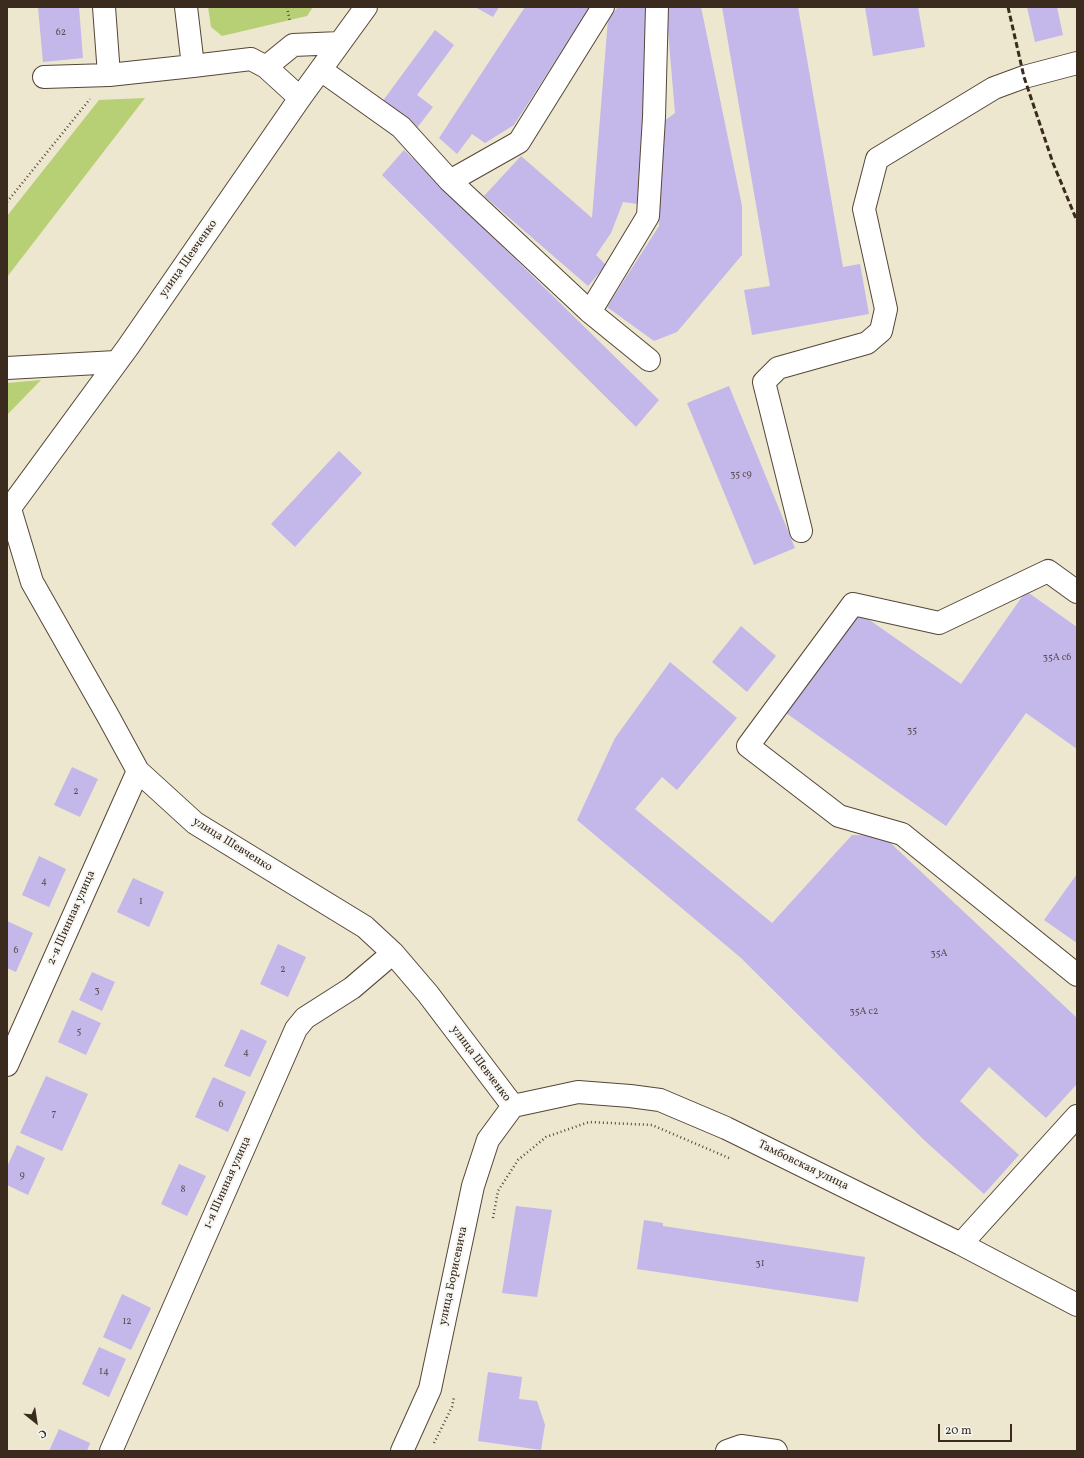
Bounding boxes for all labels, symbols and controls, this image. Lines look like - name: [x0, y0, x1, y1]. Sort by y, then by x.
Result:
- house number: 62: [56, 27, 66, 39]
- street label: улица Шевченко: [157, 217, 221, 301]
- house number: 35 с9: [730, 469, 752, 481]
- house number: 35А с6: [1043, 652, 1071, 664]
- house number: 35: [907, 725, 917, 737]
- house number: 2: [73, 786, 79, 798]
- street label: улица Шевченко: [189, 815, 275, 875]
- street label: 2-я Шинная улица: [45, 868, 99, 968]
- house number: 4: [41, 876, 47, 888]
- house number: 1: [139, 896, 143, 908]
- house number: 6: [13, 945, 19, 957]
- house number: 35А: [931, 948, 947, 960]
- house number: 2: [280, 964, 286, 976]
- house number: 3: [94, 985, 100, 997]
- house number: 35А с2: [850, 1006, 878, 1018]
- street label: улица Шевченко: [447, 1023, 513, 1105]
- house number: 5: [77, 1026, 81, 1038]
- house number: 4: [243, 1047, 249, 1059]
- house number: 6: [218, 1099, 224, 1111]
- house number: 7: [52, 1108, 56, 1120]
- street label: 1-я Шинная улица: [201, 1134, 255, 1232]
- street label: Тамбовская улица: [755, 1138, 851, 1194]
- house number: 9: [19, 1170, 25, 1182]
- house number: 8: [180, 1184, 186, 1196]
- street label: улица Борисевича: [436, 1225, 472, 1327]
- house number: 31: [755, 1258, 765, 1270]
- house number: 12: [122, 1316, 132, 1328]
- house number: 14: [99, 1366, 109, 1378]
- north arrow: [16, 1402, 56, 1442]
- scale bar: [940, 1416, 1014, 1442]
- text: 20 m: [945, 1423, 972, 1439]
- text: С: [35, 1425, 49, 1441]

